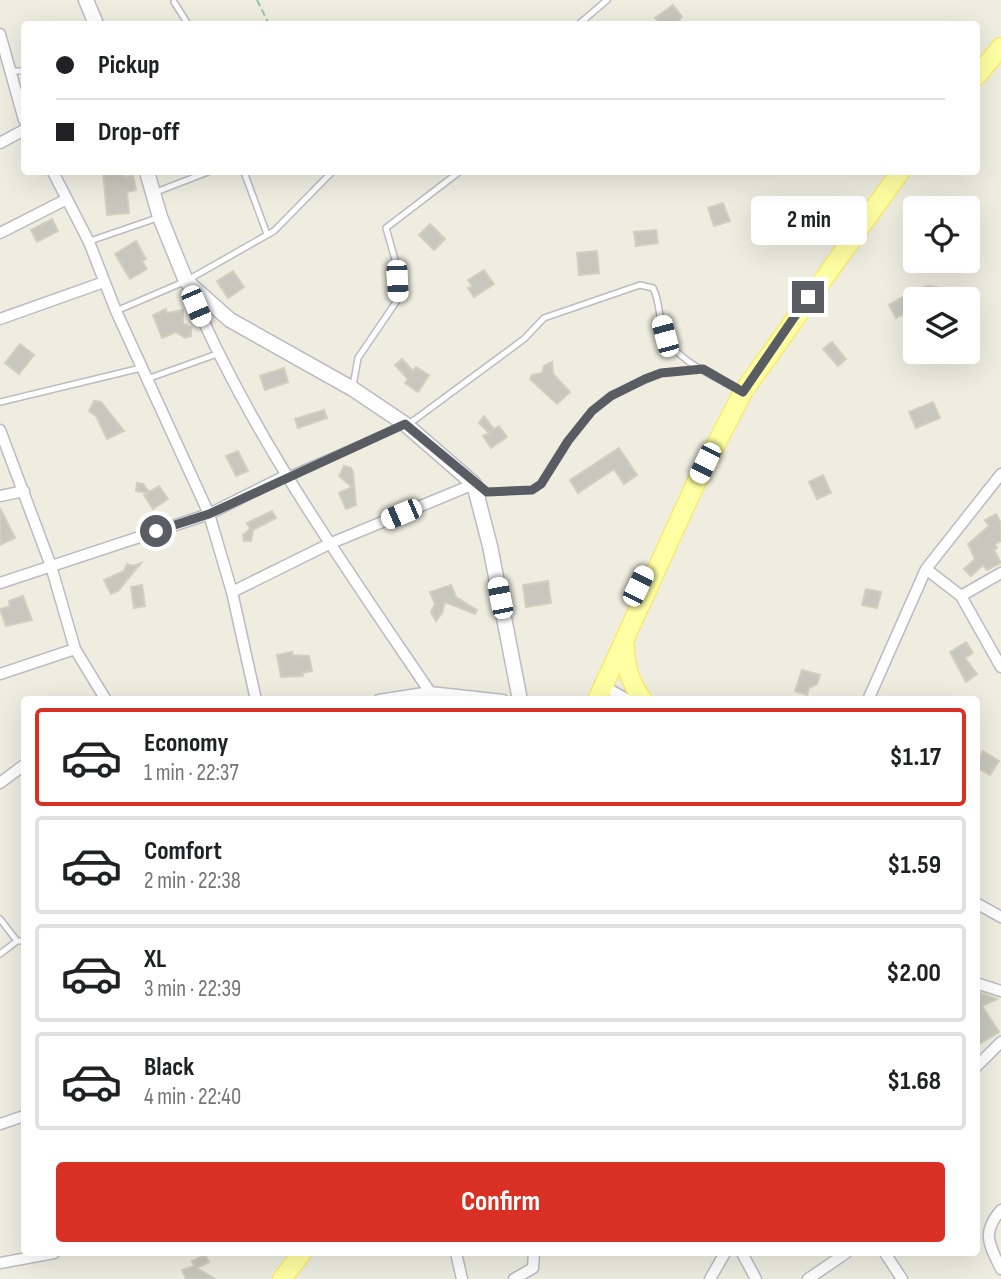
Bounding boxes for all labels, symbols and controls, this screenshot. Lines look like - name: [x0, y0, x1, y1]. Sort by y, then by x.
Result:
- text: Pickup: [98, 50, 160, 81]
- text: Drop-off: [98, 117, 179, 148]
- callout: 2 min: [750, 196, 866, 244]
- map controls: [903, 196, 980, 364]
- button: locate: [903, 196, 980, 273]
- text: 2 min: [787, 206, 831, 234]
- car: [386, 259, 409, 303]
- route end: [792, 281, 824, 313]
- car: [179, 283, 214, 329]
- button: layers: [903, 287, 980, 364]
- car: [650, 313, 681, 359]
- car: [687, 440, 724, 486]
- car: [378, 496, 425, 532]
- route start: [140, 515, 172, 547]
- car: [620, 563, 657, 609]
- car: [486, 575, 515, 621]
- icon: car: [60, 726, 123, 789]
- text: Economy: [144, 728, 228, 759]
- text: $1.17: [889, 742, 941, 773]
- text: 1 min · 22:37: [144, 759, 239, 787]
- icon: car: [60, 834, 123, 897]
- text: Comfort: [144, 836, 222, 867]
- text: $1.59: [887, 850, 941, 881]
- text: 2 min · 22:38: [144, 867, 241, 895]
- icon: car: [60, 942, 123, 1005]
- text: XL: [144, 944, 166, 975]
- text: $2.00: [886, 958, 941, 989]
- text: 3 min · 22:39: [144, 975, 241, 1003]
- icon: car: [60, 1050, 123, 1113]
- text: Black: [144, 1052, 194, 1083]
- text: $1.68: [887, 1066, 941, 1097]
- text: 4 min · 22:40: [144, 1083, 241, 1111]
- button: Confirm: [56, 1162, 945, 1242]

